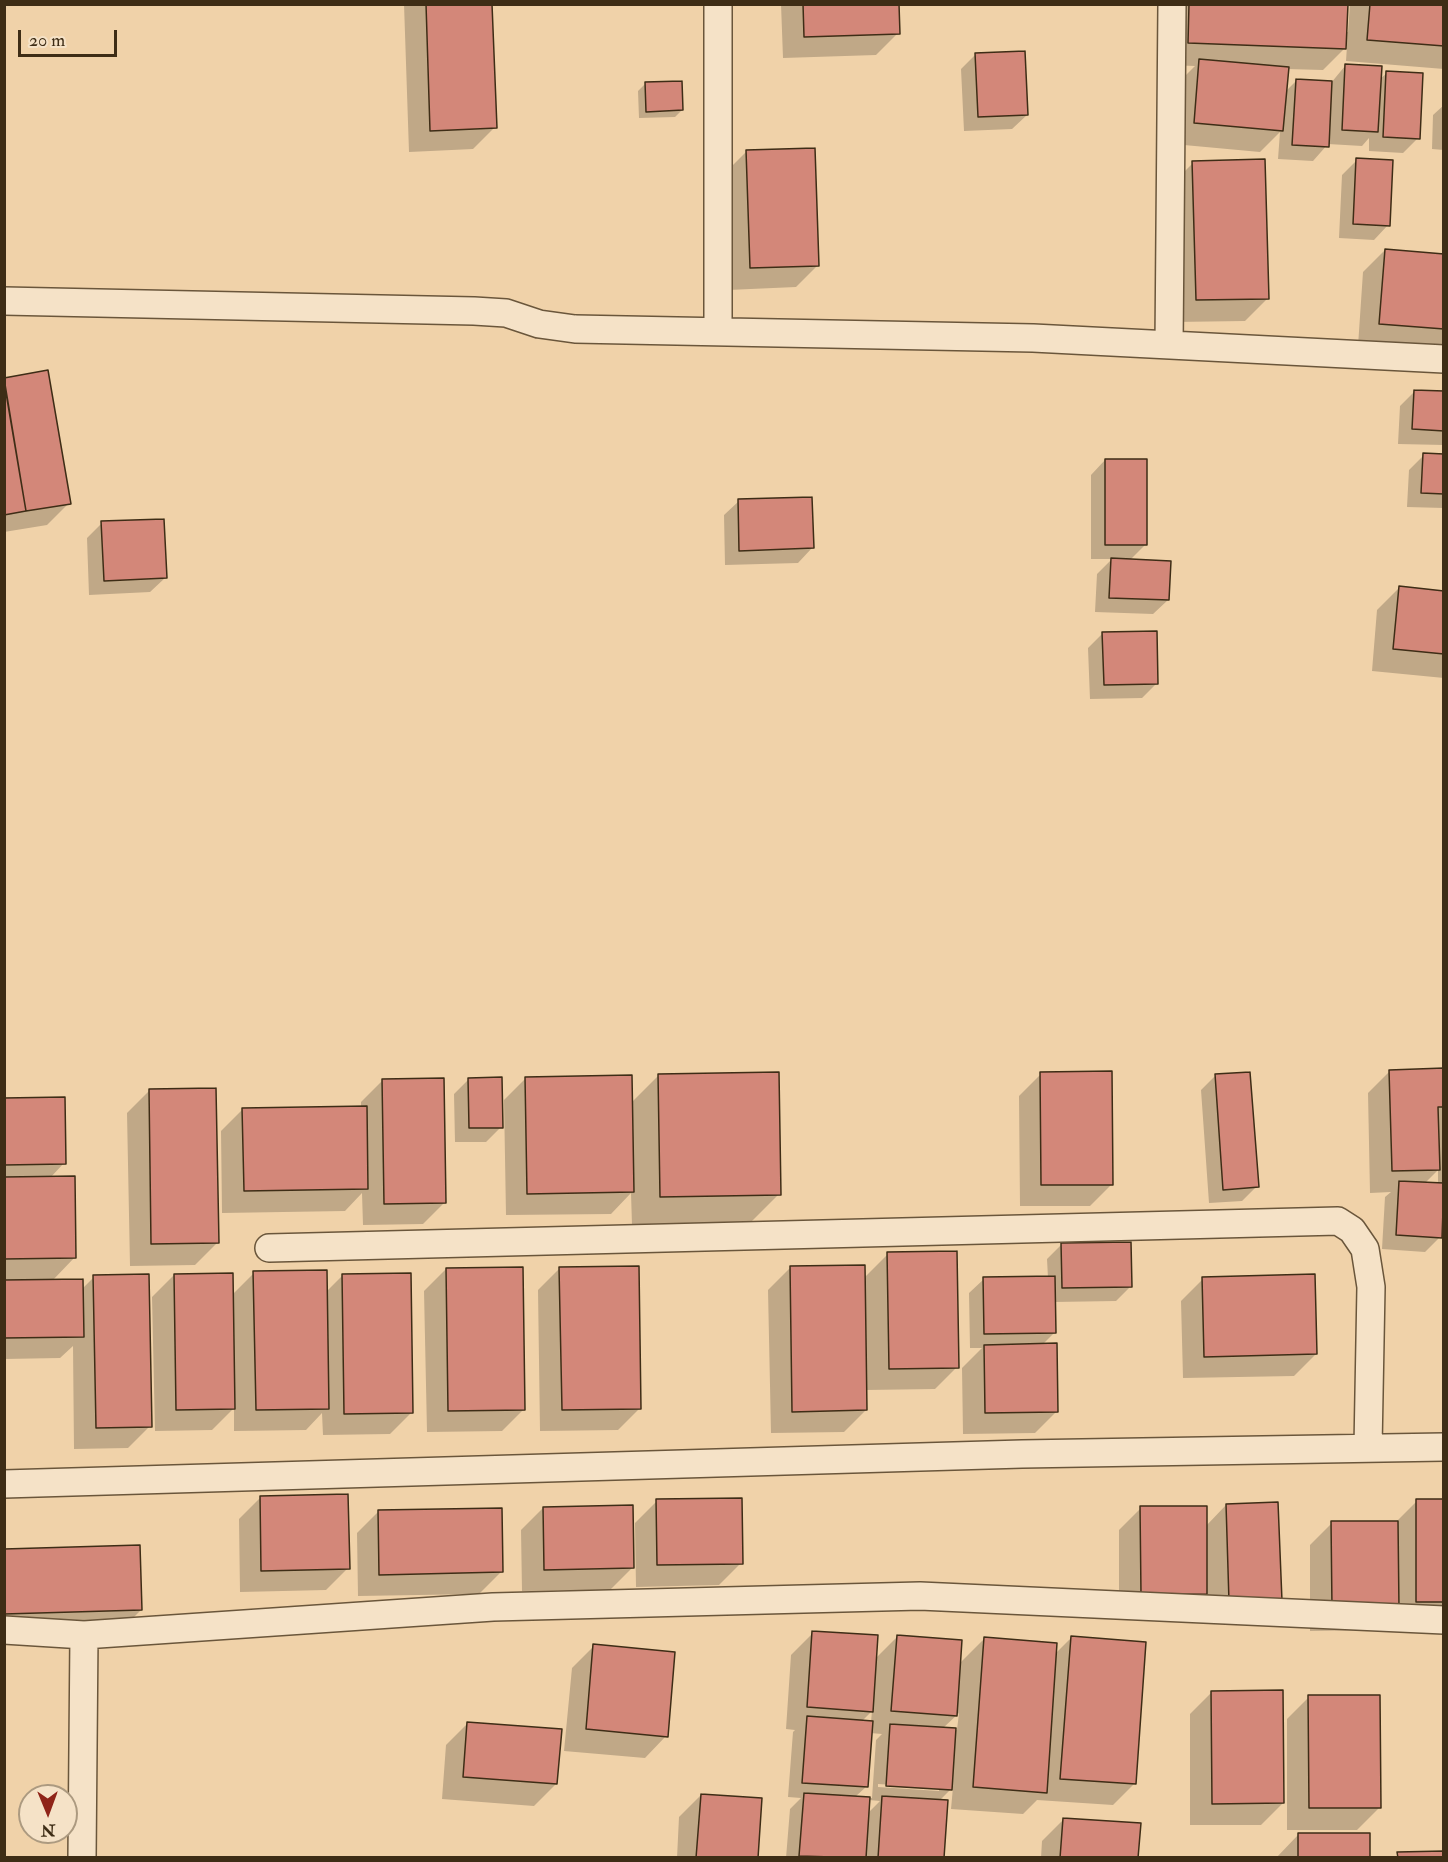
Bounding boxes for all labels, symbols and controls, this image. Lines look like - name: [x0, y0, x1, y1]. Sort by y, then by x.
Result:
- scale bar: [21, 18, 120, 56]
- text: 20 m: [29, 29, 65, 52]
- north arrow: [18, 1784, 78, 1844]
- text: N: [41, 1820, 56, 1840]

